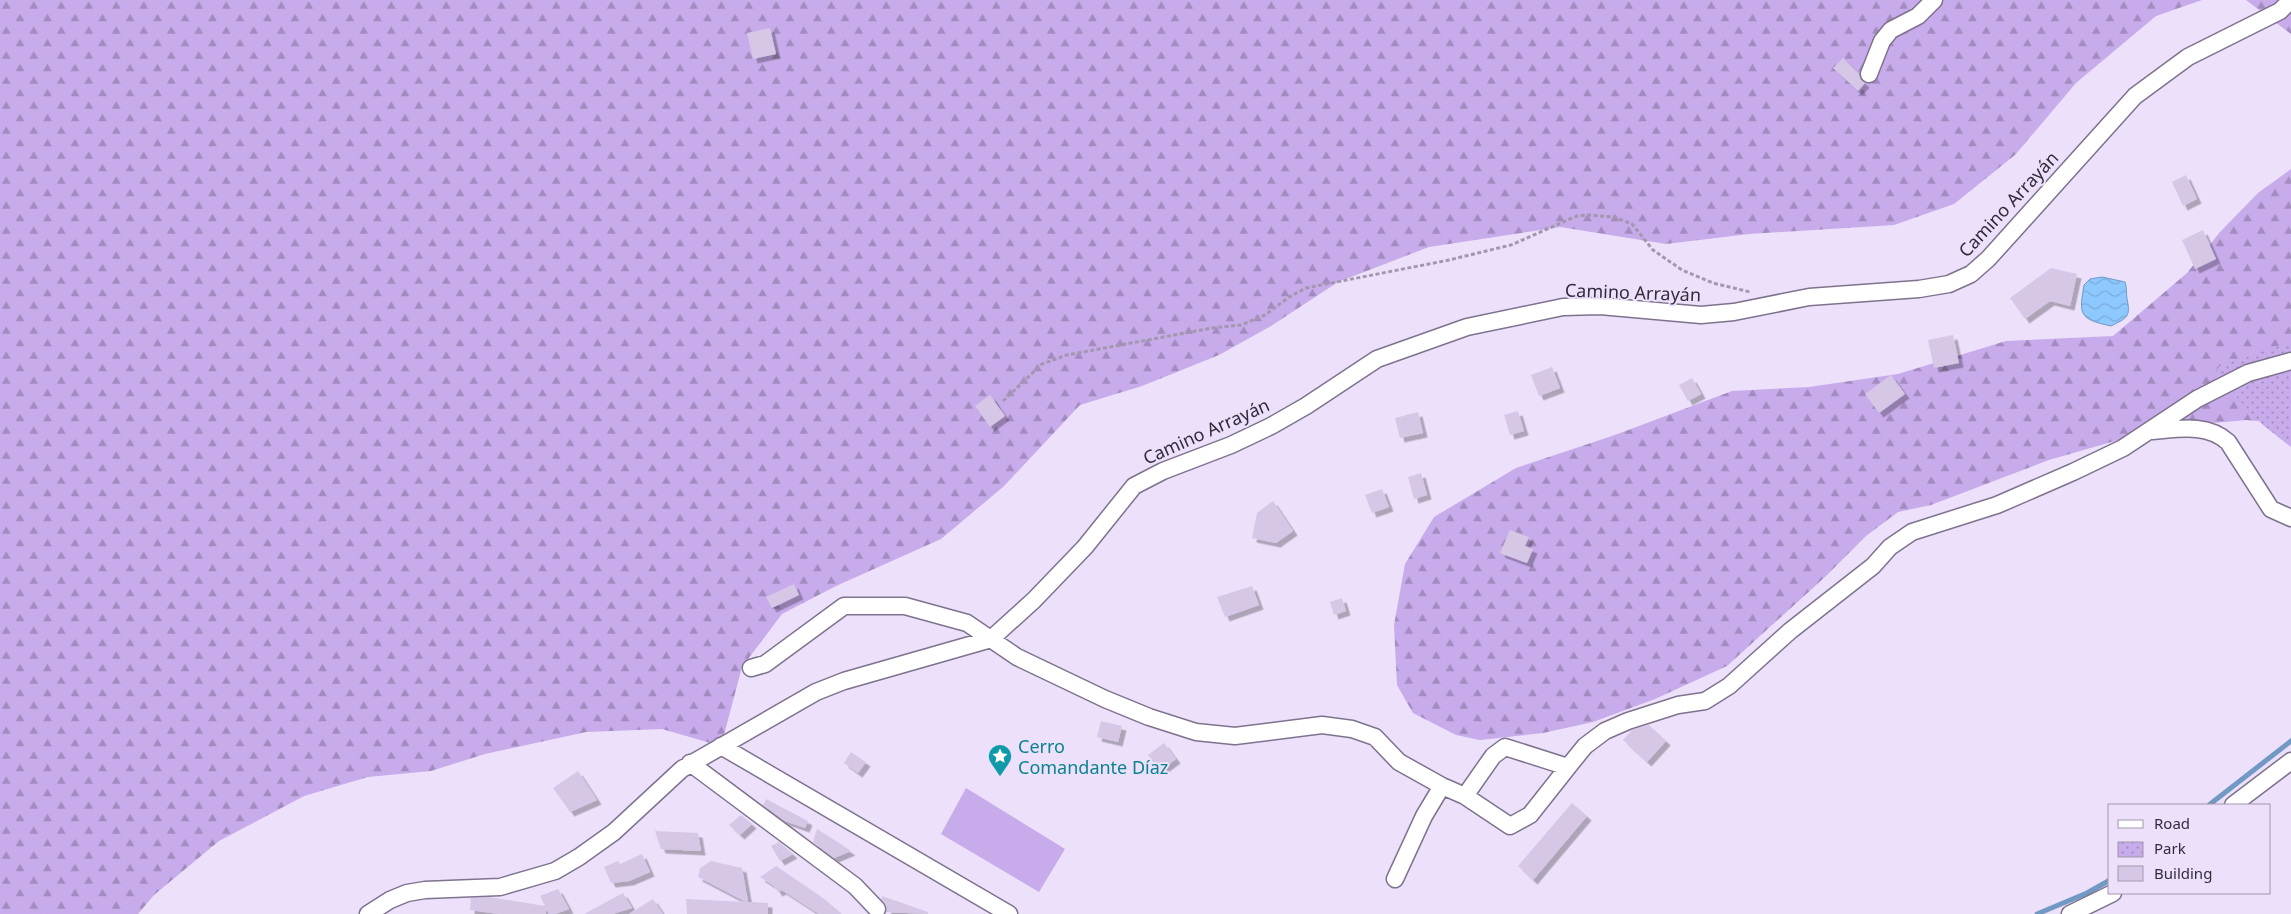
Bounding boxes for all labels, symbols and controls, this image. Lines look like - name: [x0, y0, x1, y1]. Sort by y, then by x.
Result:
- street label: Camino Arrayán: [1953, 146, 2063, 262]
- street label: Camino Arrayán: [1565, 278, 1701, 306]
- street label: Camino Arrayán: [1139, 392, 1273, 470]
- place label: Cerro Comandante Díaz: [1018, 734, 1168, 779]
- place icon: Cerro Comandante Díaz: [987, 743, 1013, 777]
- legend: [2108, 804, 2271, 894]
- text: Road: [2154, 813, 2190, 833]
- text: Park: [2154, 838, 2186, 858]
- text: Building: [2154, 863, 2212, 883]

